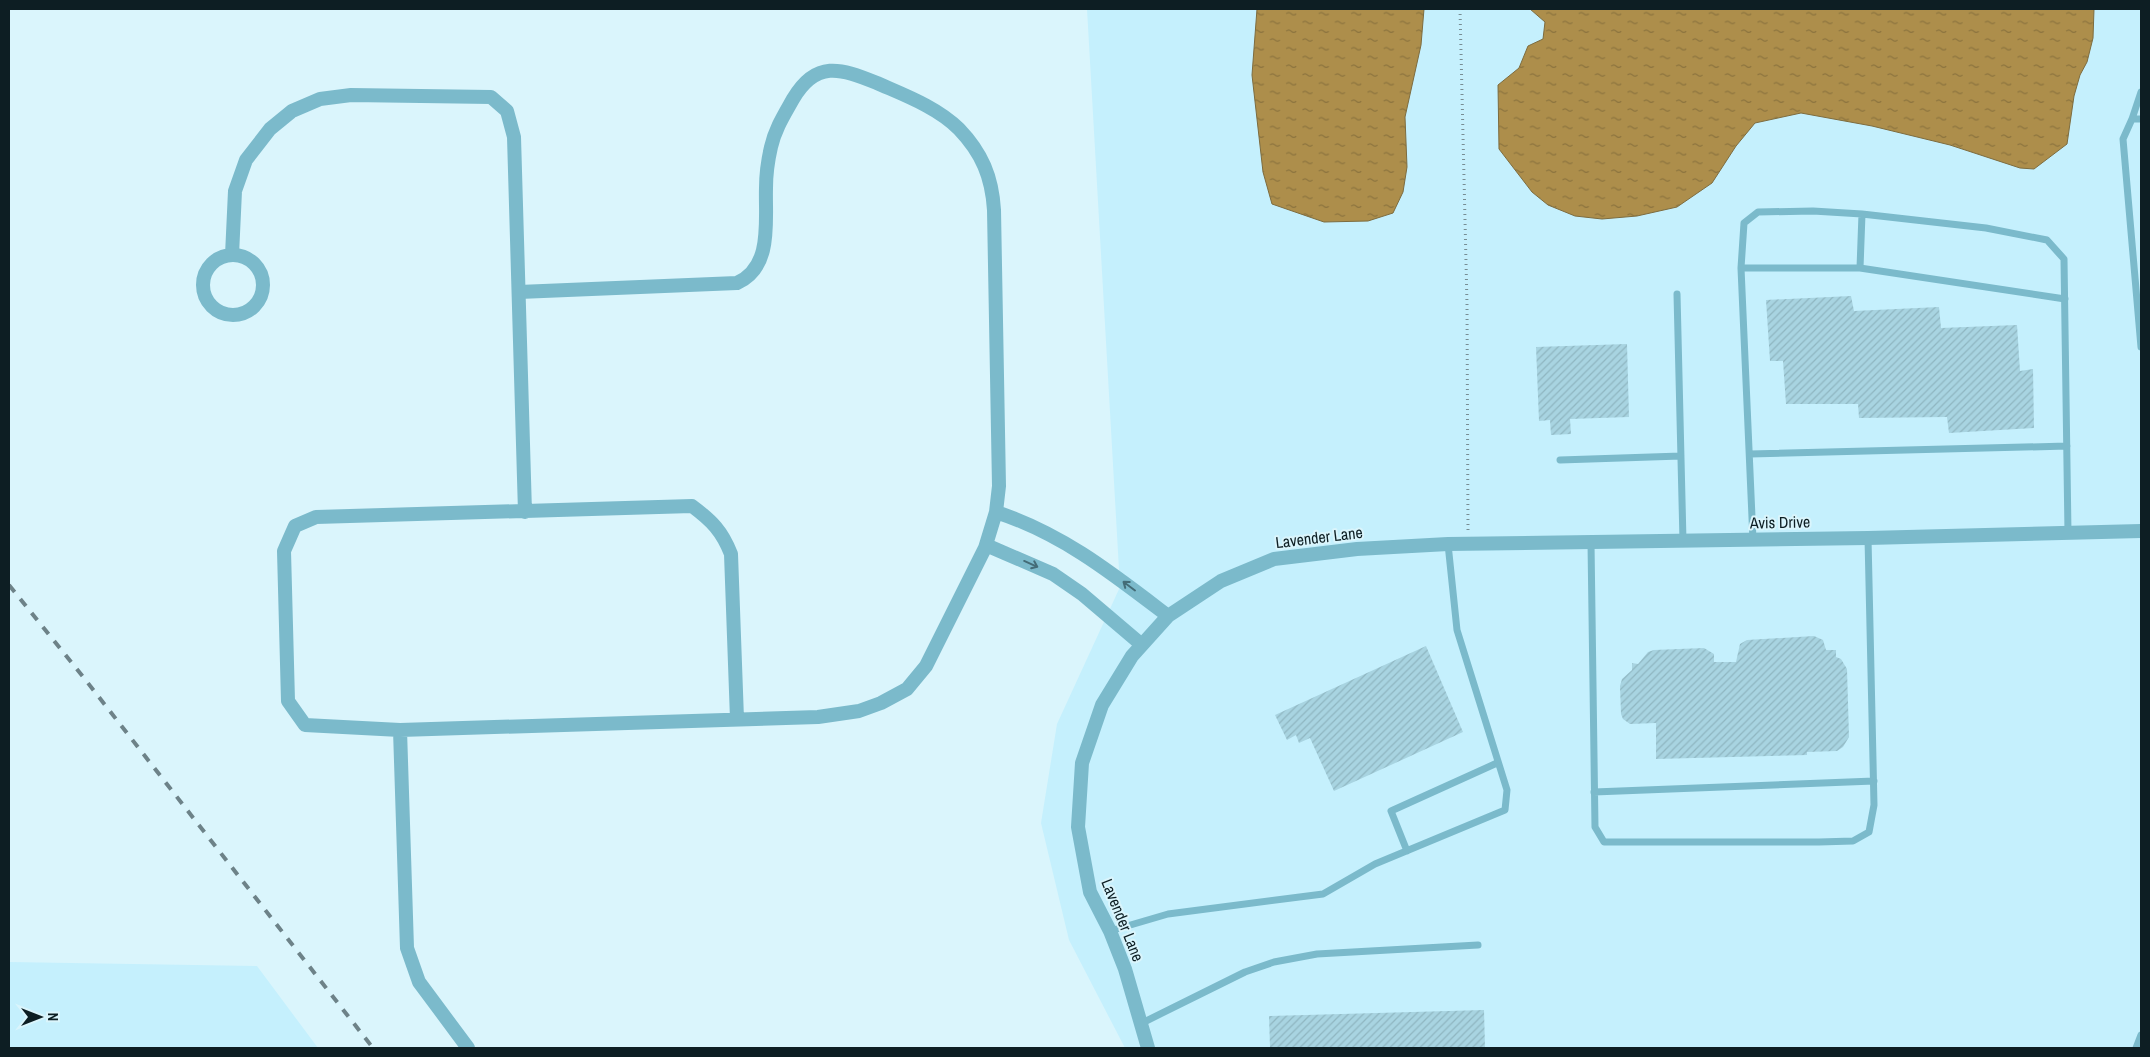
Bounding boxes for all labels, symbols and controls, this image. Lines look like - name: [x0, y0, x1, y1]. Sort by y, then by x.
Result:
- street label: Avis Drive: [1749, 510, 1810, 534]
- street label: Lavender Lane: [1274, 521, 1364, 553]
- one-way arrow: [1023, 560, 1038, 570]
- one-way arrow: [1123, 581, 1136, 592]
- street label: Lavender Lane: [1096, 875, 1150, 965]
- north arrow: [15, 992, 65, 1042]
- text: N: [44, 1013, 62, 1021]

